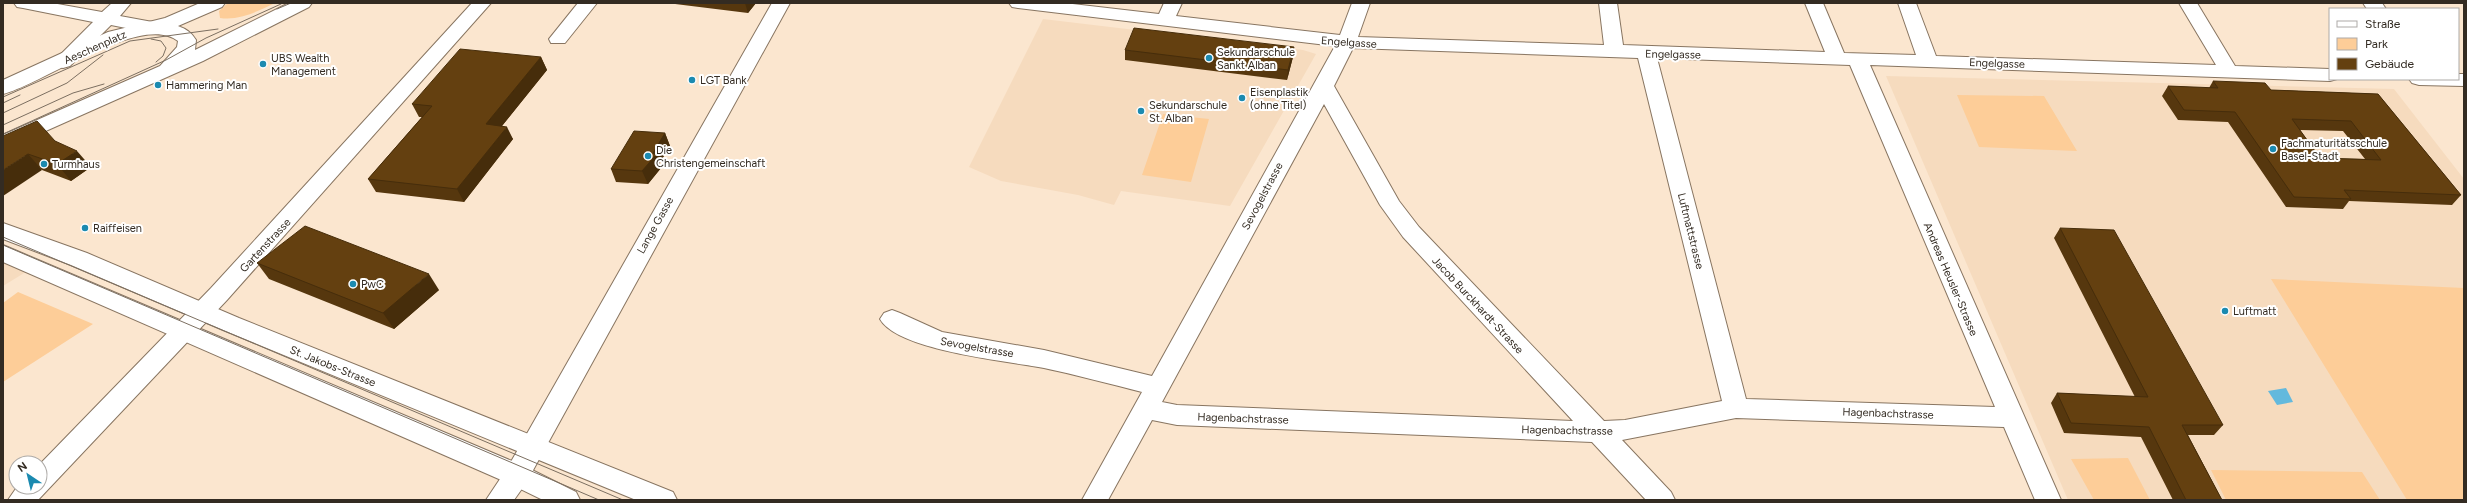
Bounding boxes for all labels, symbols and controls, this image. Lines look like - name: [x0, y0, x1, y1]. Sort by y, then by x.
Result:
- legend: [2329, 8, 2459, 80]
- text: Straße: [2365, 17, 2401, 31]
- street label: Aeschenplatz: [62, 28, 128, 67]
- street label: Engelgasse: [1321, 34, 1377, 51]
- text: Park: [2365, 37, 2388, 51]
- place label: Sekundarschule Sankt Alban: [1217, 46, 1295, 72]
- street label: Engelgasse: [1645, 48, 1701, 61]
- place label: UBS Wealth Management: [271, 52, 336, 78]
- marker: Sekundarschule Sankt Alban: [1204, 53, 1214, 63]
- street label: Engelgasse: [1969, 56, 2025, 71]
- text: Gebäude: [2365, 57, 2415, 71]
- marker: UBS Wealth Management: [258, 59, 268, 69]
- place label: LGT Bank: [700, 74, 747, 87]
- marker: LGT Bank: [687, 75, 697, 85]
- place label: Hammering Man: [166, 79, 247, 92]
- marker: Hammering Man: [153, 80, 163, 90]
- place label: Eisenplastik (ohne Titel): [1250, 86, 1309, 112]
- marker: Eisenplastik (ohne Titel): [1237, 93, 1247, 103]
- place label: Sekundarschule St. Alban: [1149, 99, 1227, 125]
- marker: Sekundarschule St. Alban: [1136, 106, 1146, 116]
- place label: Fachmaturitätsschule Basel-Stadt: [2281, 137, 2387, 163]
- place label: Die Christengemeinschaft: [656, 144, 765, 170]
- marker: Fachmaturitätsschule Basel-Stadt: [2268, 144, 2278, 154]
- marker: Die Christengemeinschaft: [643, 151, 653, 161]
- place label: Turmhaus: [52, 158, 100, 171]
- marker: Turmhaus: [39, 159, 49, 169]
- street label: Sevogelstrasse: [1239, 160, 1286, 232]
- street label: Luftmattstrasse: [1675, 192, 1706, 271]
- street label: Lange Gasse: [635, 195, 676, 256]
- street label: Gartenstrasse: [237, 216, 294, 275]
- street label: Andreas Heusler-Strasse: [1921, 221, 1980, 338]
- place label: Raiffeisen: [93, 222, 142, 235]
- marker: Raiffeisen: [80, 223, 90, 233]
- street label: Jacob Burckhardt-Strasse: [1429, 254, 1526, 357]
- place label: PwC: [361, 278, 384, 291]
- marker: PwC: [348, 279, 358, 289]
- place label: Luftmatt: [2233, 305, 2276, 318]
- marker: Luftmatt: [2220, 306, 2230, 316]
- street label: Sevogelstrasse: [939, 335, 1015, 360]
- street label: St. Jakobs-Strasse: [288, 343, 378, 390]
- street label: Hagenbachstrasse: [1842, 405, 1934, 422]
- street label: Hagenbachstrasse: [1197, 410, 1289, 427]
- street label: Hagenbachstrasse: [1521, 423, 1613, 438]
- north arrow: [8, 455, 48, 495]
- text: N: [15, 459, 30, 475]

